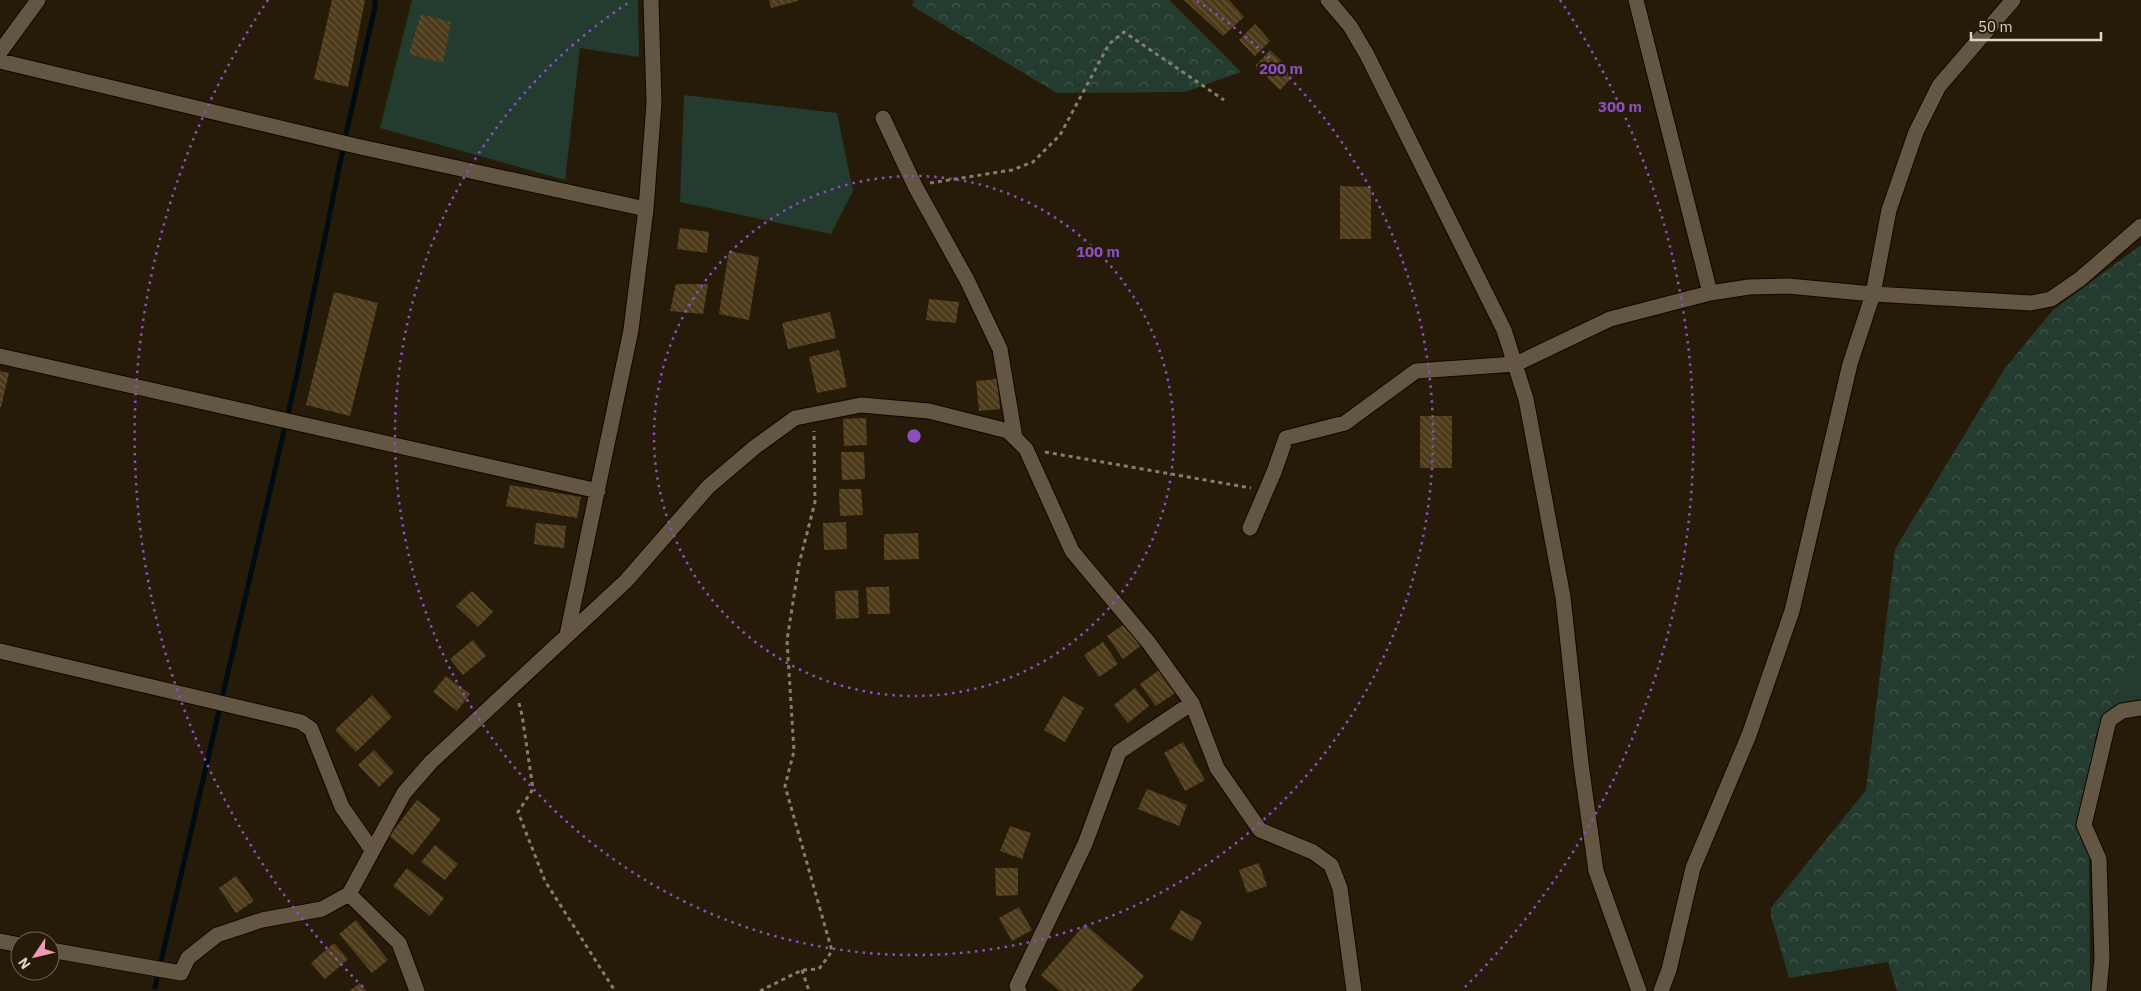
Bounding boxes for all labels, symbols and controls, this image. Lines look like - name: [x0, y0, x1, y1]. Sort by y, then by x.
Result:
- scale bar: [1971, 10, 2101, 42]
- text: 50 m: [1978, 17, 2013, 36]
- text: 200 m: [1259, 59, 1303, 78]
- text: 300 m: [1598, 97, 1642, 116]
- text: 100 m: [1076, 242, 1120, 261]
- centre of rings: [905, 427, 923, 445]
- north arrow: [10, 931, 60, 981]
- text: N: [14, 954, 35, 973]

